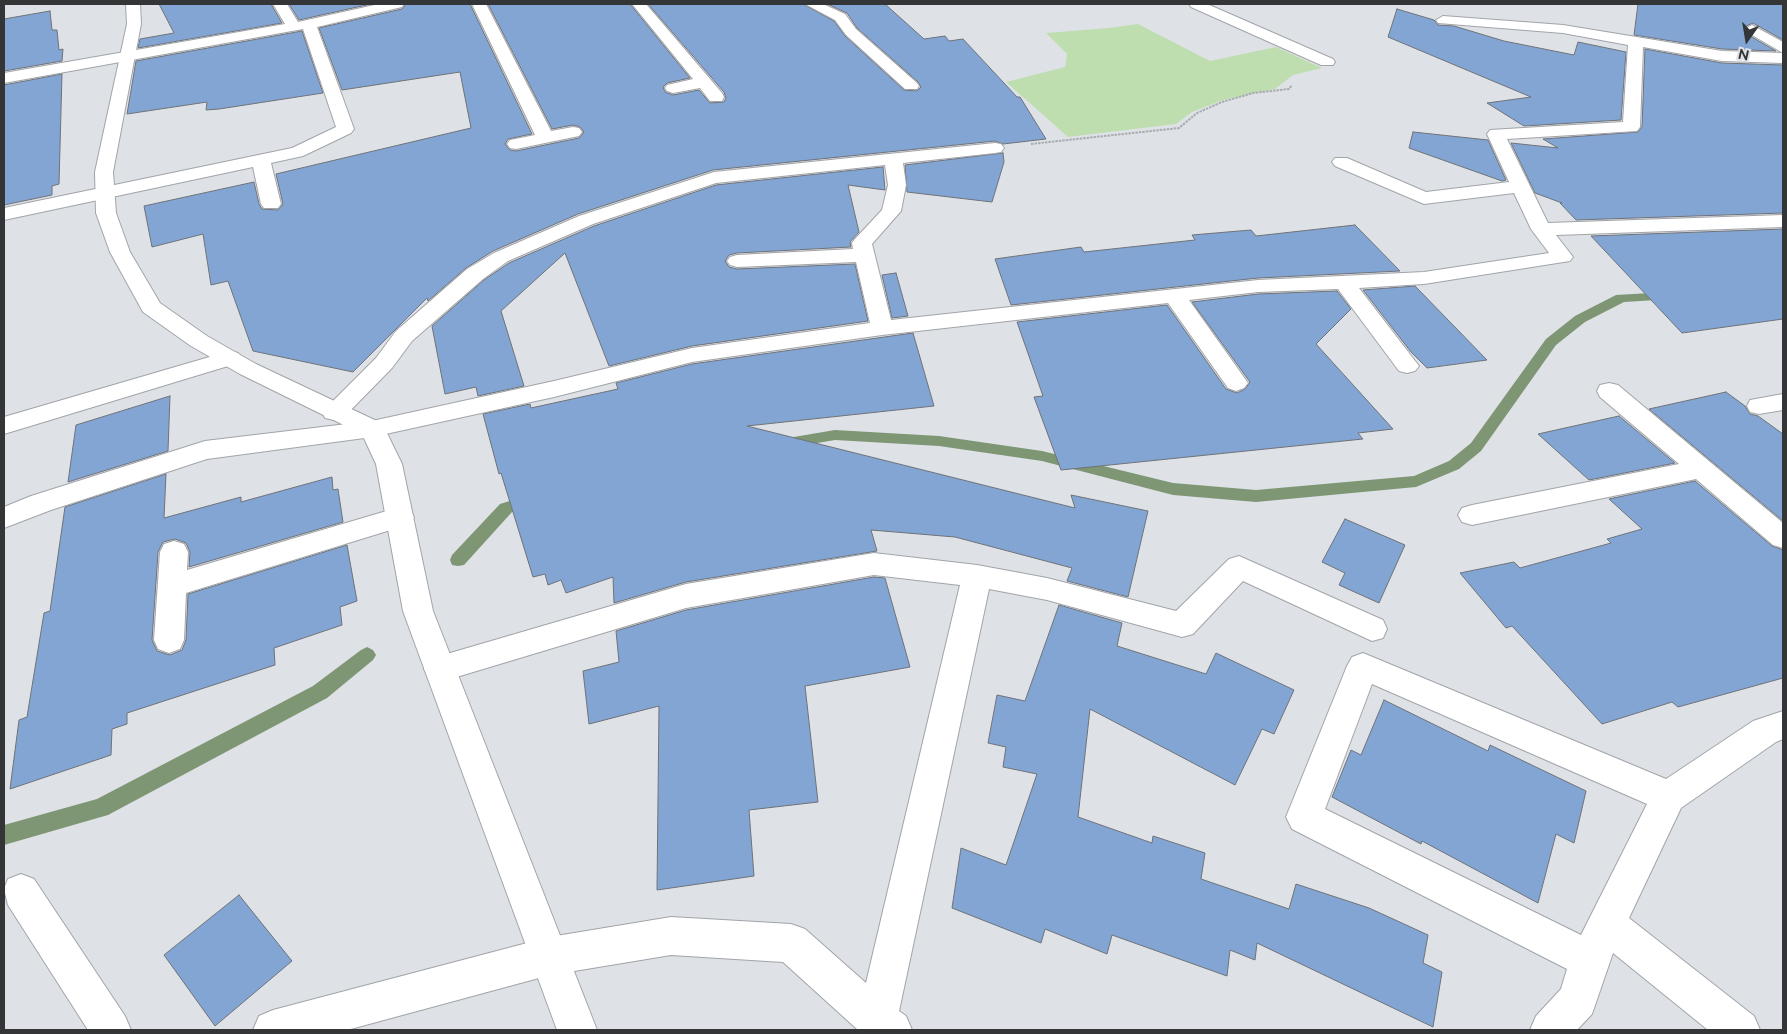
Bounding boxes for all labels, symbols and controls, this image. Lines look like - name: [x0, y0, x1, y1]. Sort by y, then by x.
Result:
- north arrow: [1722, 15, 1772, 65]
- text: N: [1737, 46, 1751, 64]

